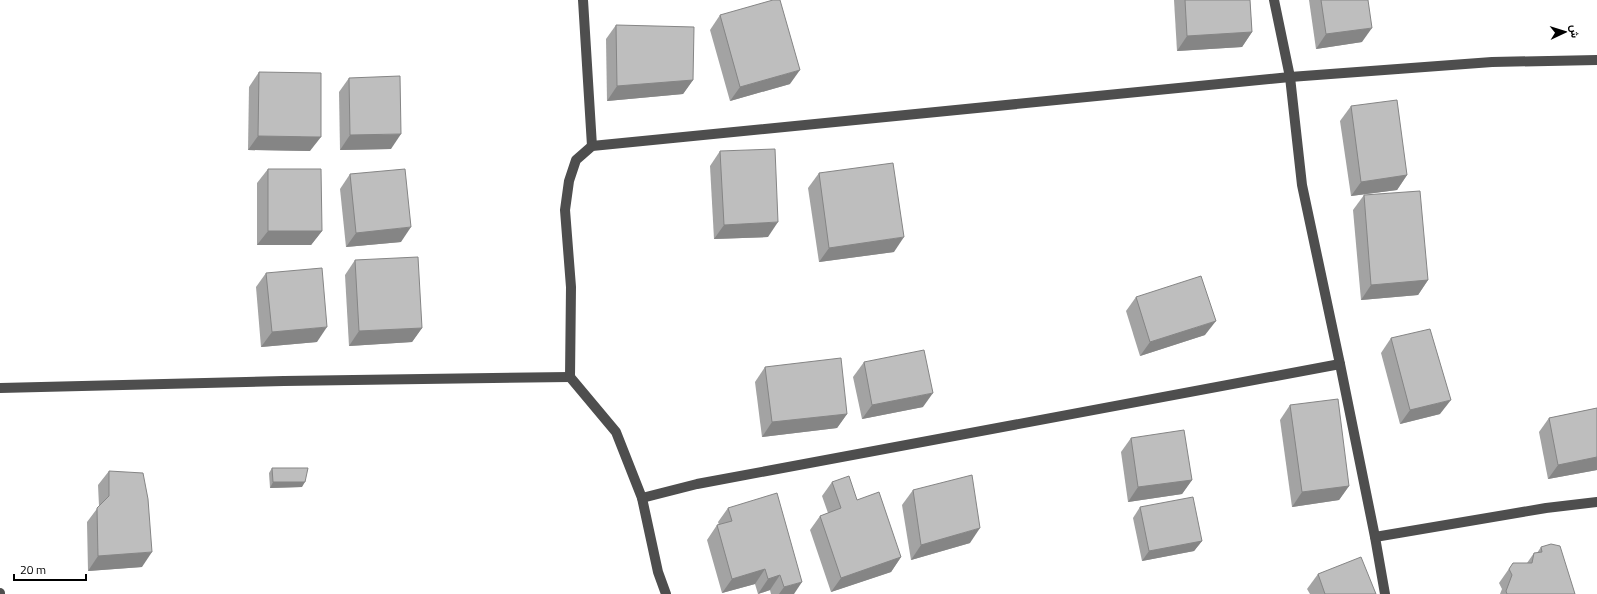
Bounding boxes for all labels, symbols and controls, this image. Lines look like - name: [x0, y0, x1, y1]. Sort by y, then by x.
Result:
- north arrow: [1545, 12, 1585, 52]
- text: ش: [1567, 24, 1583, 38]
- scale bar: [14, 556, 86, 582]
- text: 20 m: [20, 560, 46, 579]

